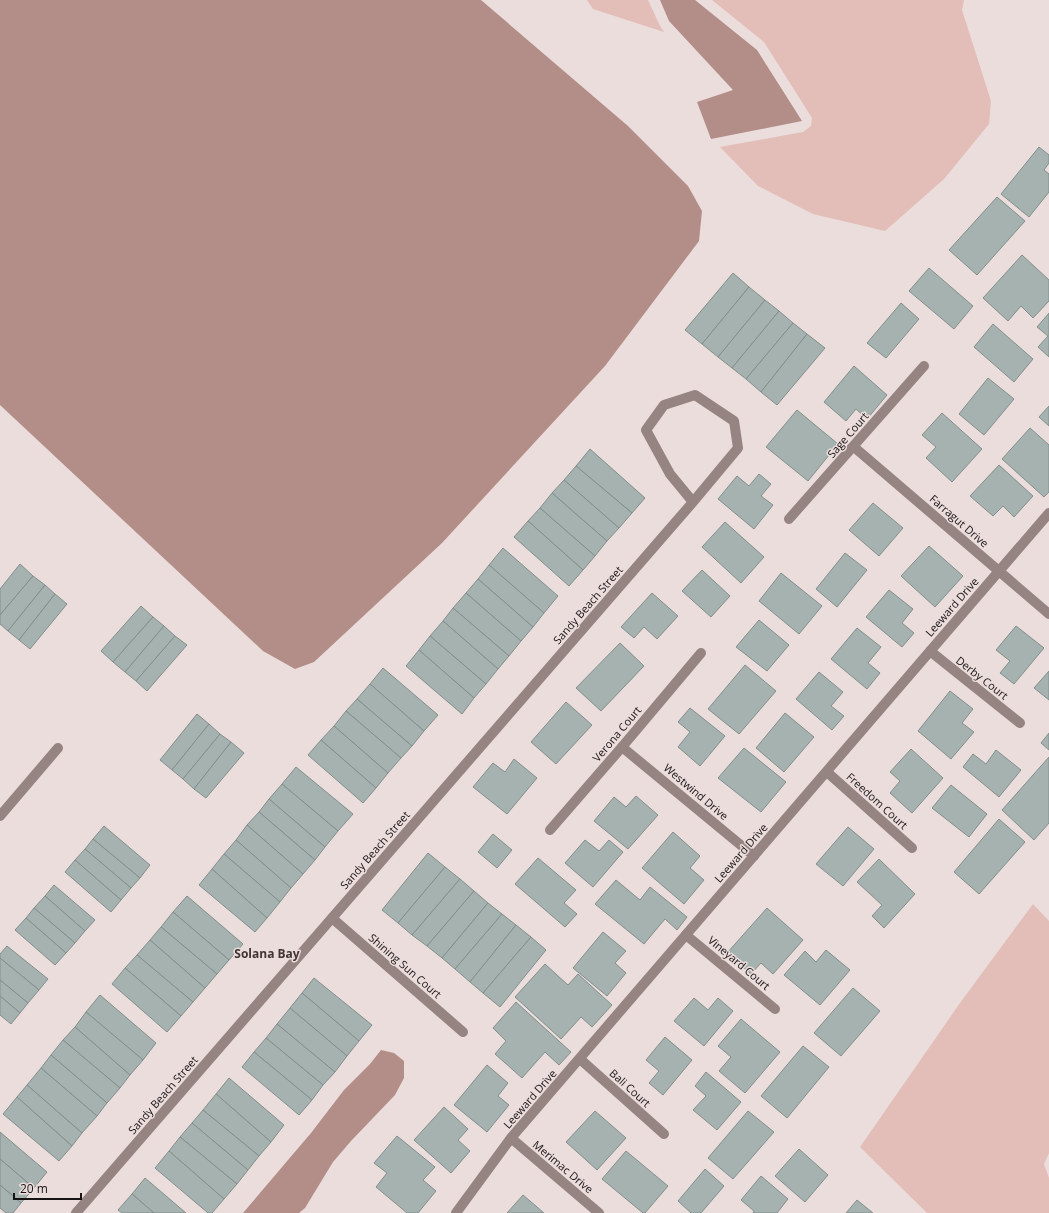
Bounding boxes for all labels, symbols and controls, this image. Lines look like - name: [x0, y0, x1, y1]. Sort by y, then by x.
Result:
- street label: Sage Court: [824, 409, 872, 461]
- street label: Farragut Drive: [927, 491, 992, 550]
- street label: Sandy Beach Street: [549, 562, 626, 647]
- street label: Leeward Drive: [922, 574, 981, 639]
- street label: Derby Court: [953, 652, 1012, 703]
- street label: Verona Court: [589, 703, 644, 765]
- street label: Westwind Drive: [661, 760, 732, 823]
- street label: Freedom Court: [843, 769, 911, 832]
- street label: Sandy Beach Street: [336, 807, 413, 892]
- street label: Leeward Drive: [711, 820, 770, 885]
- street label: Shining Sun Court: [366, 930, 445, 1001]
- street label: Vineyard Court: [705, 932, 774, 993]
- district label: Solana Bay: [234, 945, 300, 962]
- street label: Sandy Beach Street: [124, 1052, 201, 1137]
- street label: Bali Court: [607, 1065, 654, 1110]
- street label: Leeward Drive: [500, 1066, 559, 1131]
- street label: Merimac Drive: [530, 1137, 597, 1196]
- scale bar: [14, 1175, 81, 1201]
- text: 20 m: [20, 1180, 48, 1197]

